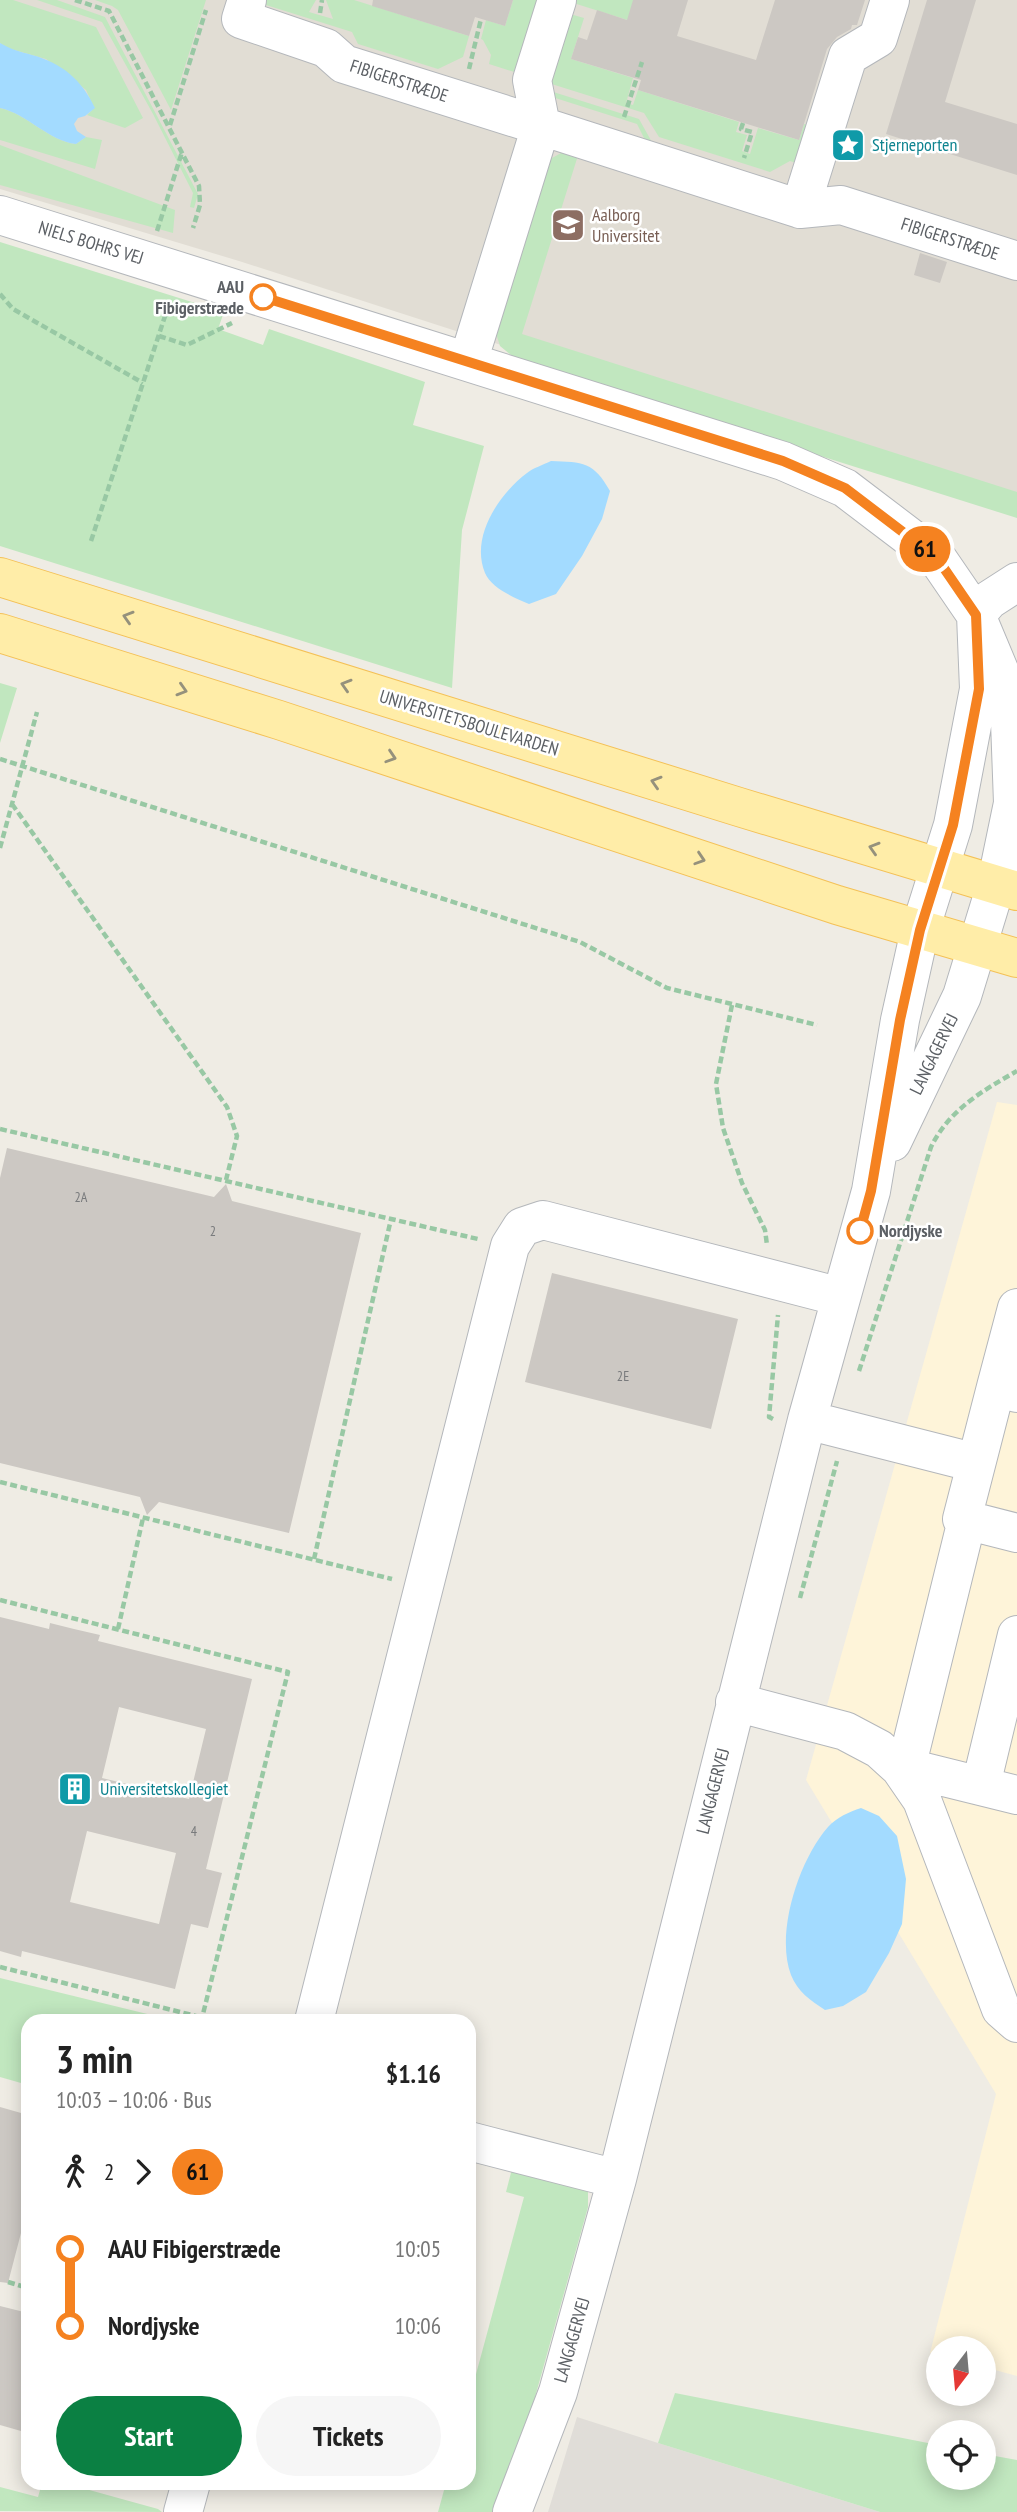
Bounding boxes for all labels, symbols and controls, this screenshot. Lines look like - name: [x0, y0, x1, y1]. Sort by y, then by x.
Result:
- street label: FIBIGERSTRÆDE: [347, 54, 451, 107]
- place icon: Stjerneporten: [829, 126, 867, 164]
- place label: Stjerneporten: [872, 133, 957, 156]
- place label: Aalborg Universitet: [592, 203, 660, 247]
- school or university icon: Aalborg Universitet: [549, 206, 587, 244]
- street label: FIBIGERSTRÆDE: [898, 212, 1002, 265]
- street label: NIELS BOHRS VEJ: [36, 216, 147, 269]
- place label: AAU Fibigerstræde: [155, 275, 244, 319]
- marker: AAU Fibigerstræde: [250, 284, 276, 310]
- line badge: 61: [894, 526, 956, 572]
- text: 61: [914, 533, 936, 564]
- one-way arrow: [123, 611, 135, 625]
- one-way arrow: [340, 678, 352, 693]
- one-way arrow: [175, 682, 188, 696]
- street label: UNIVERSITETSBOULEVARDEN: [377, 684, 561, 761]
- one-way arrow: [384, 749, 396, 763]
- one-way arrow: [651, 775, 663, 790]
- one-way arrow: [868, 841, 880, 856]
- one-way arrow: [693, 851, 705, 865]
- street label: LANGAGERVEJ: [904, 1009, 963, 1098]
- house number: 2A: [75, 1188, 88, 1206]
- marker: Nordjyske: [847, 1218, 873, 1244]
- place label: Nordjyske: [879, 1219, 943, 1242]
- house number: 2: [210, 1222, 216, 1240]
- house number: 2E: [617, 1367, 629, 1385]
- street label: LANGAGERVEJ: [691, 1746, 734, 1836]
- building icon: Universitetskollegiet: [56, 1770, 94, 1808]
- place label: Universitetskollegiet: [100, 1777, 228, 1800]
- house number: 4: [191, 1822, 198, 1840]
- text: 3 min: [56, 2034, 133, 2083]
- text: $1.16: [386, 2057, 441, 2090]
- text: 10:03 – 10:06 · Bus: [56, 2085, 212, 2114]
- icon: walk: [56, 2153, 94, 2191]
- icon: forward: [124, 2153, 162, 2191]
- text: 61: [186, 2156, 209, 2187]
- text: 2: [104, 2157, 114, 2186]
- text: AAU Fibigerstræde: [108, 2232, 281, 2265]
- text: 10:05: [395, 2234, 441, 2263]
- street label: LANGAGERVEJ: [548, 2295, 595, 2385]
- text: Nordjyske: [108, 2309, 200, 2342]
- text: 10:06: [395, 2311, 441, 2340]
- north arrow: [926, 2336, 996, 2406]
- map controls: [926, 2336, 996, 2490]
- button: Start: [56, 2396, 242, 2476]
- button: Tickets: [256, 2396, 441, 2476]
- button: locate: [926, 2420, 996, 2490]

